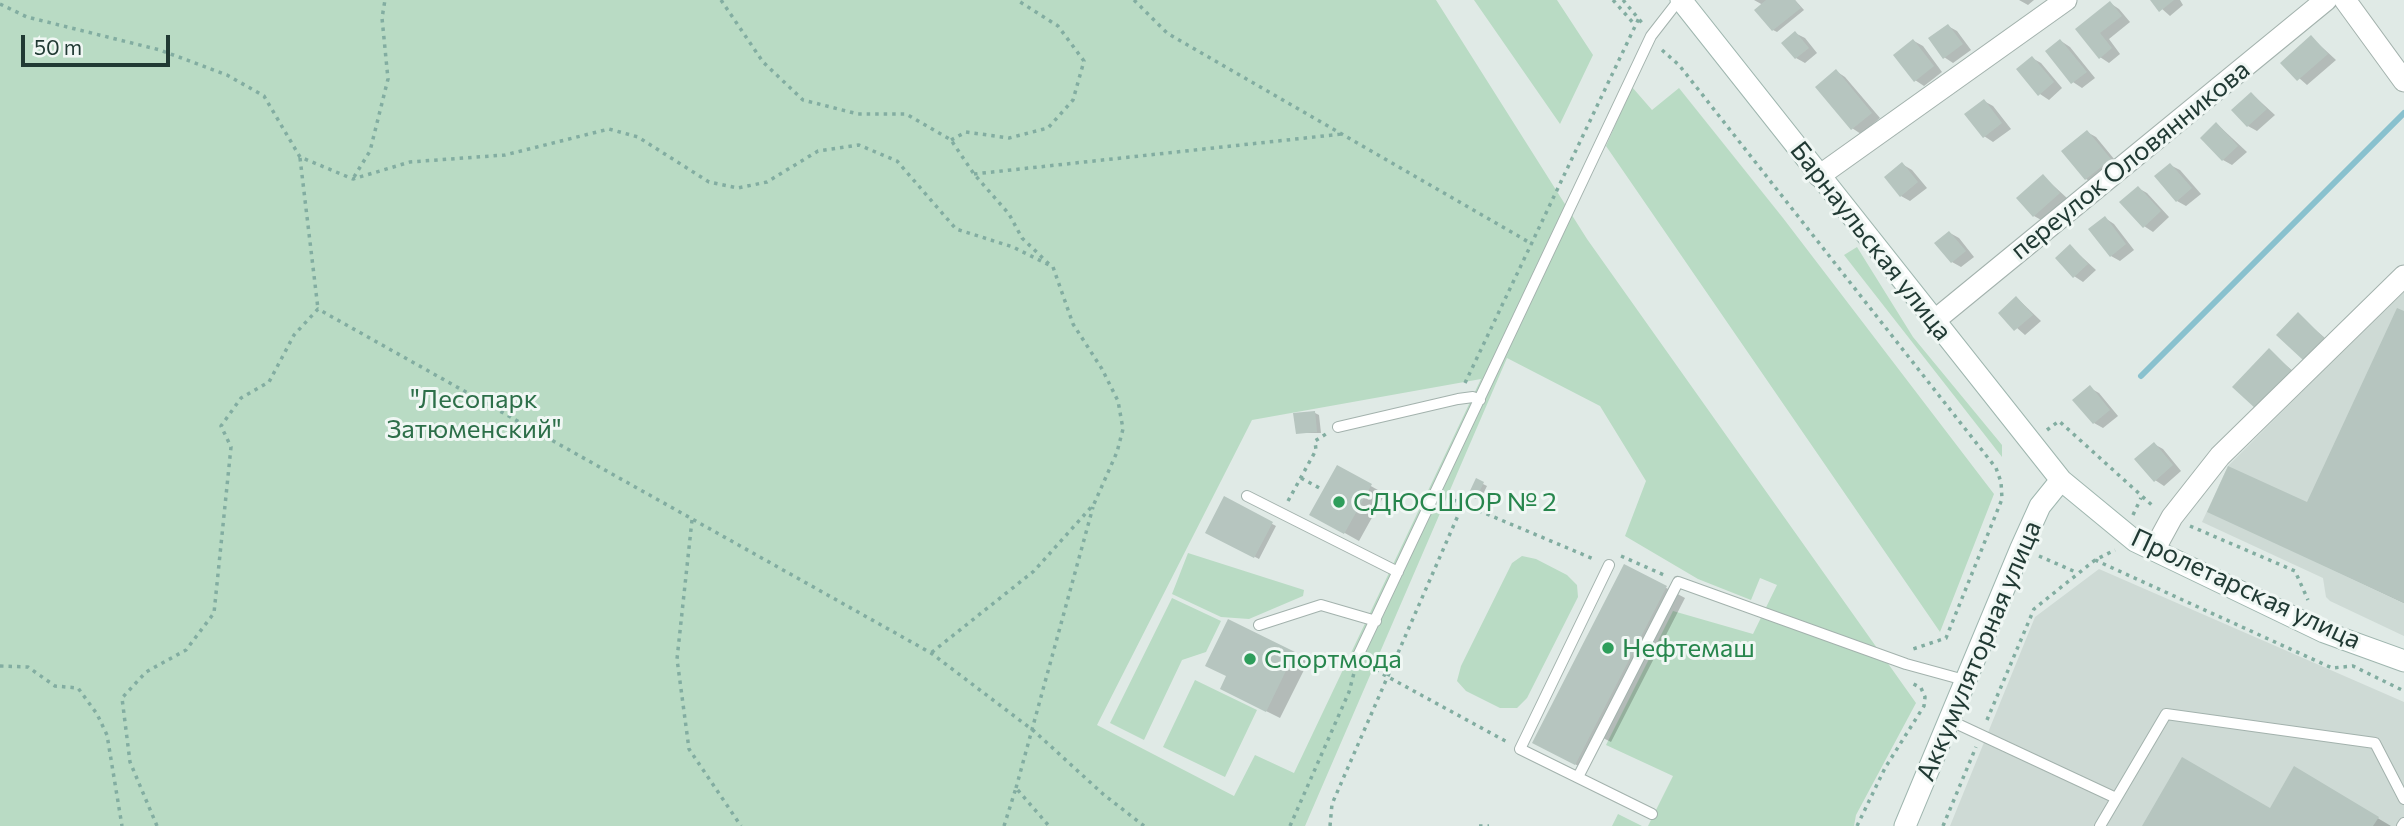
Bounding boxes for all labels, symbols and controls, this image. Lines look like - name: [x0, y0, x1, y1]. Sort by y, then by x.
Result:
- scale bar: [24, 21, 173, 65]
- text: 50 m: [34, 34, 82, 59]
- street label: переулок Оловянникова: [2004, 54, 2256, 266]
- street label: Барнаульская улица: [1784, 135, 1958, 347]
- park label: "Лесопарк Затюменский": [386, 383, 562, 444]
- place label: СДЮСШОР № 2: [1353, 486, 1557, 518]
- marker: СДЮСШОР № 2: [1331, 494, 1347, 510]
- street label: Аккумуляторная улица: [1910, 516, 2048, 786]
- street label: Пролетарская улица: [2126, 522, 2366, 656]
- place label: Нефтемаш: [1622, 632, 1755, 664]
- marker: Нефтемаш: [1600, 640, 1616, 656]
- place label: Спортмода: [1264, 643, 1402, 675]
- marker: Спортмода: [1242, 651, 1258, 667]

